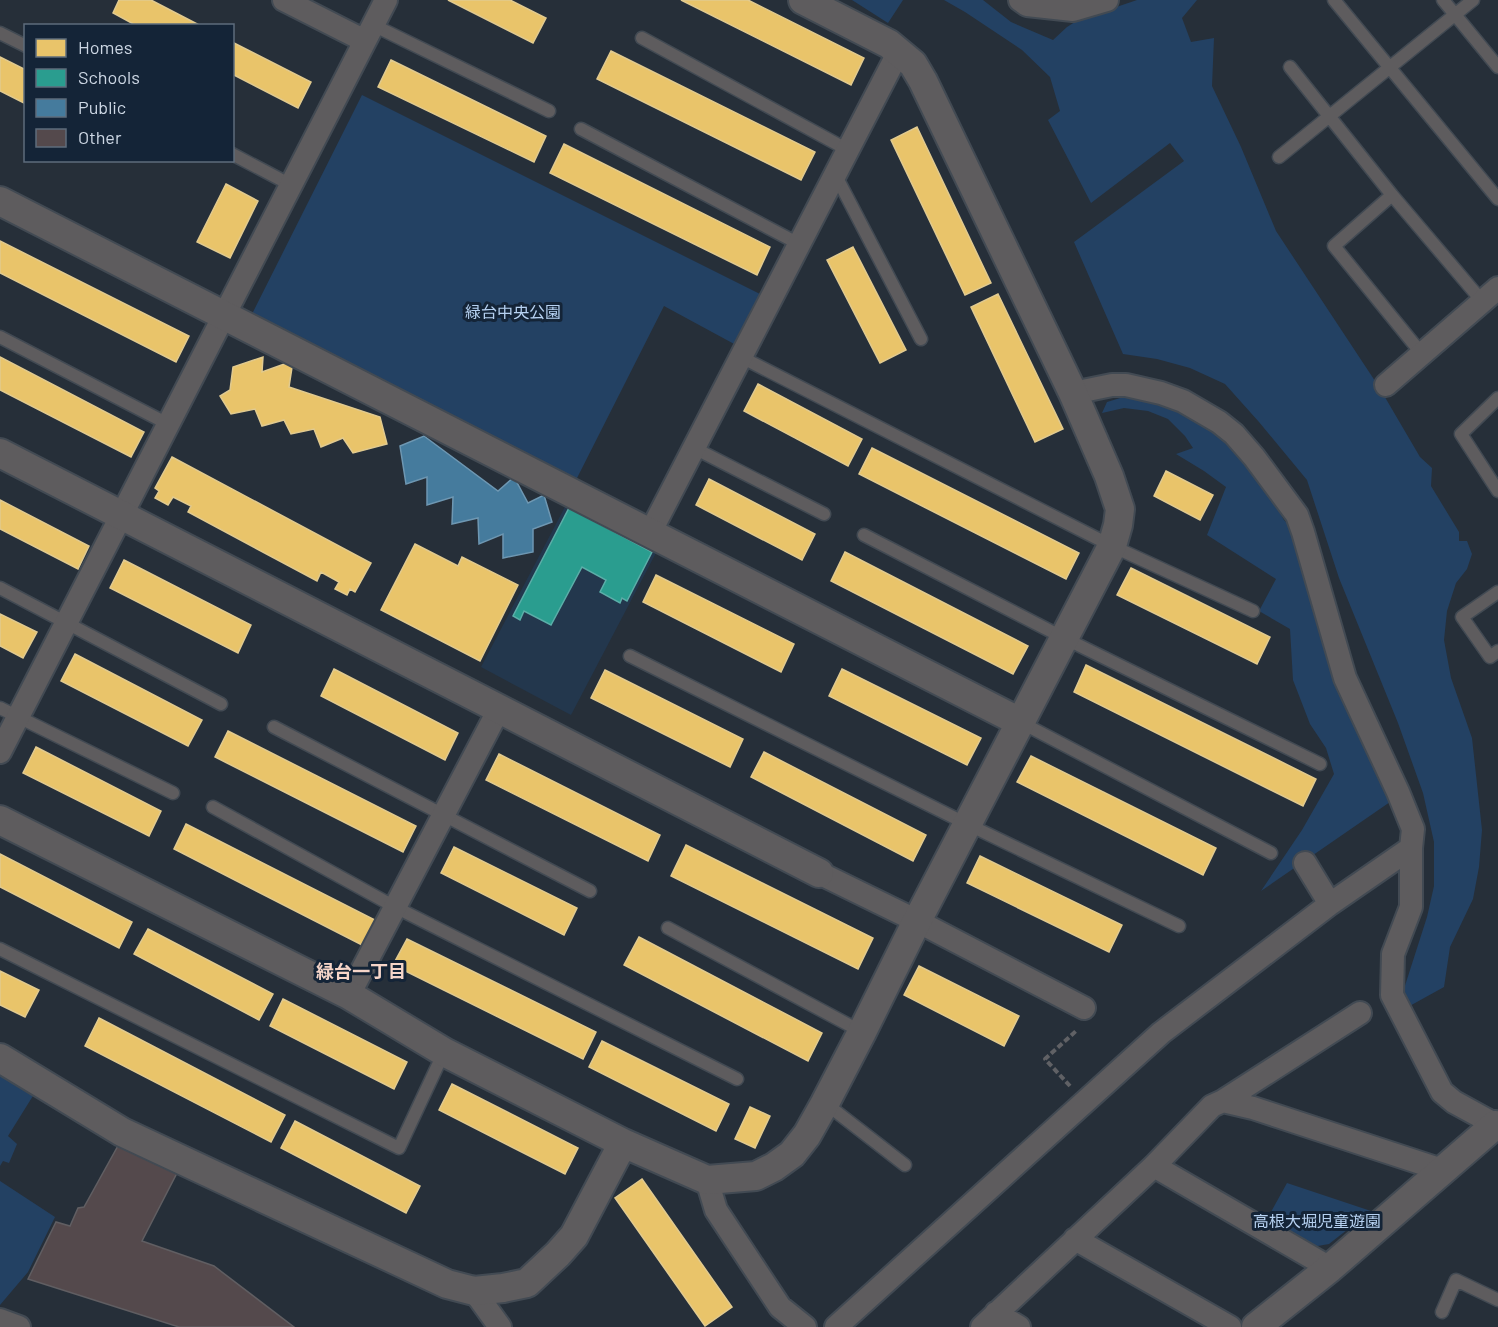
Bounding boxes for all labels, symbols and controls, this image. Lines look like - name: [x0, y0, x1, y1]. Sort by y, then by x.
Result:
- legend: [24, 24, 234, 162]
- text: Homes: [78, 36, 132, 58]
- text: Schools: [78, 66, 140, 88]
- text: Public: [78, 96, 126, 118]
- text: Other: [78, 126, 122, 148]
- park label: 緑台中央公園: [465, 302, 561, 321]
- district label: 緑台一丁目: [316, 960, 406, 982]
- park label: 高根大堀児童遊園: [1253, 1211, 1381, 1230]

